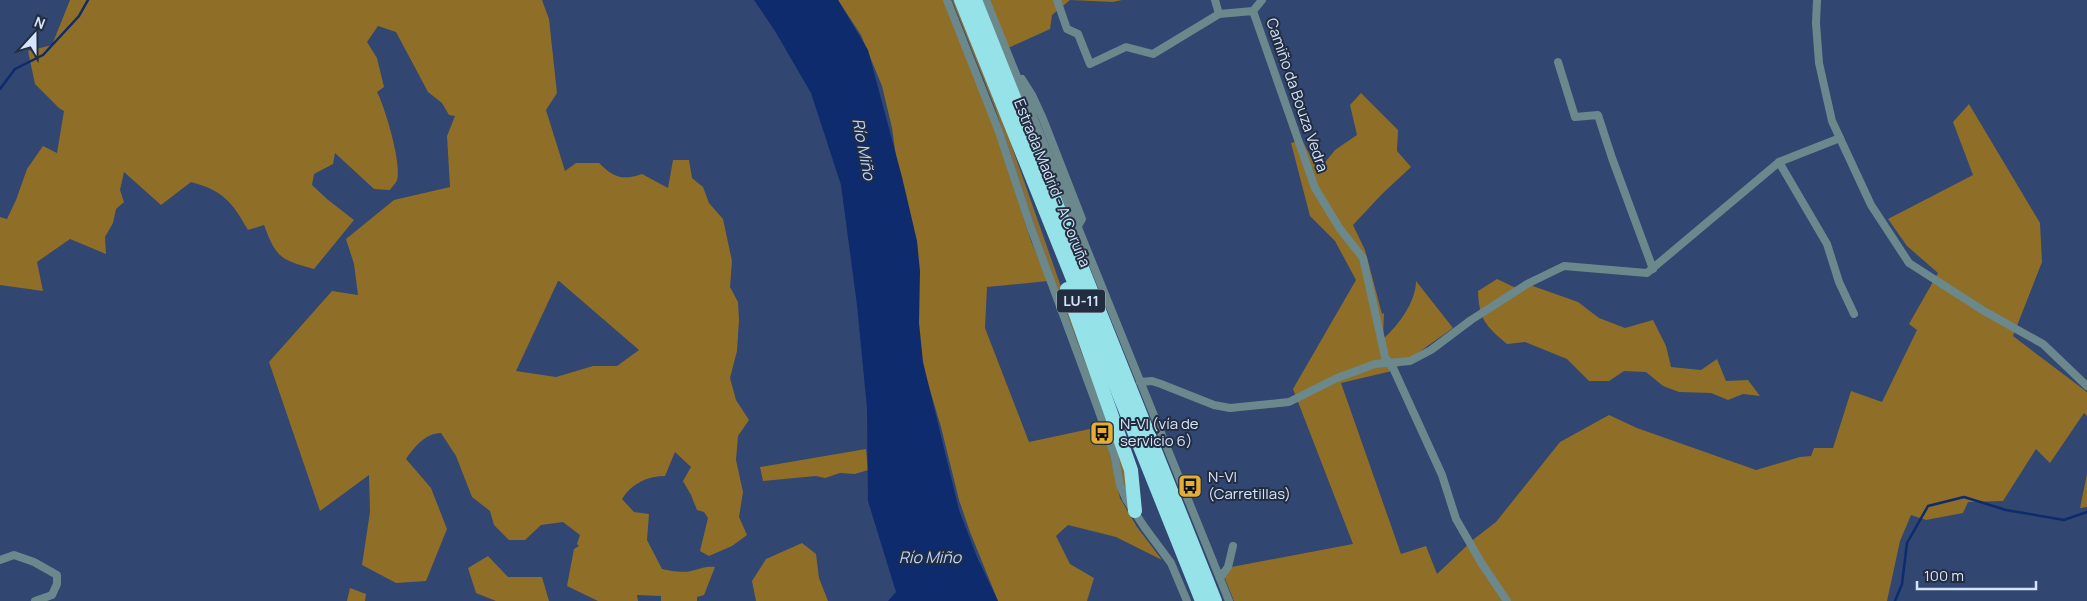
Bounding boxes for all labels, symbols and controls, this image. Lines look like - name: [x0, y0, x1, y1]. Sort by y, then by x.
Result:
- north arrow: [10, 10, 60, 60]
- text: N: [32, 12, 48, 33]
- street label: Camiño da Bouza Vedra: [1261, 15, 1334, 175]
- street label: Estrada Madrid - A Coruña: [1009, 96, 1096, 270]
- water label: Río Miño: [847, 116, 881, 183]
- road number: LU-11: [1057, 290, 1105, 312]
- place label: N-VI (vía de servicio 6): [1120, 413, 1199, 451]
- bus stop icon: N-VI (vía de servicio 6): [1089, 420, 1115, 446]
- place label: N-VI (Carretillas): [1208, 466, 1291, 504]
- bus stop icon: N-VI (Carretillas): [1177, 473, 1203, 499]
- water label: Río Miño: [899, 546, 963, 568]
- scale bar: [1917, 558, 2036, 590]
- text: 100 m: [1924, 565, 1964, 586]

